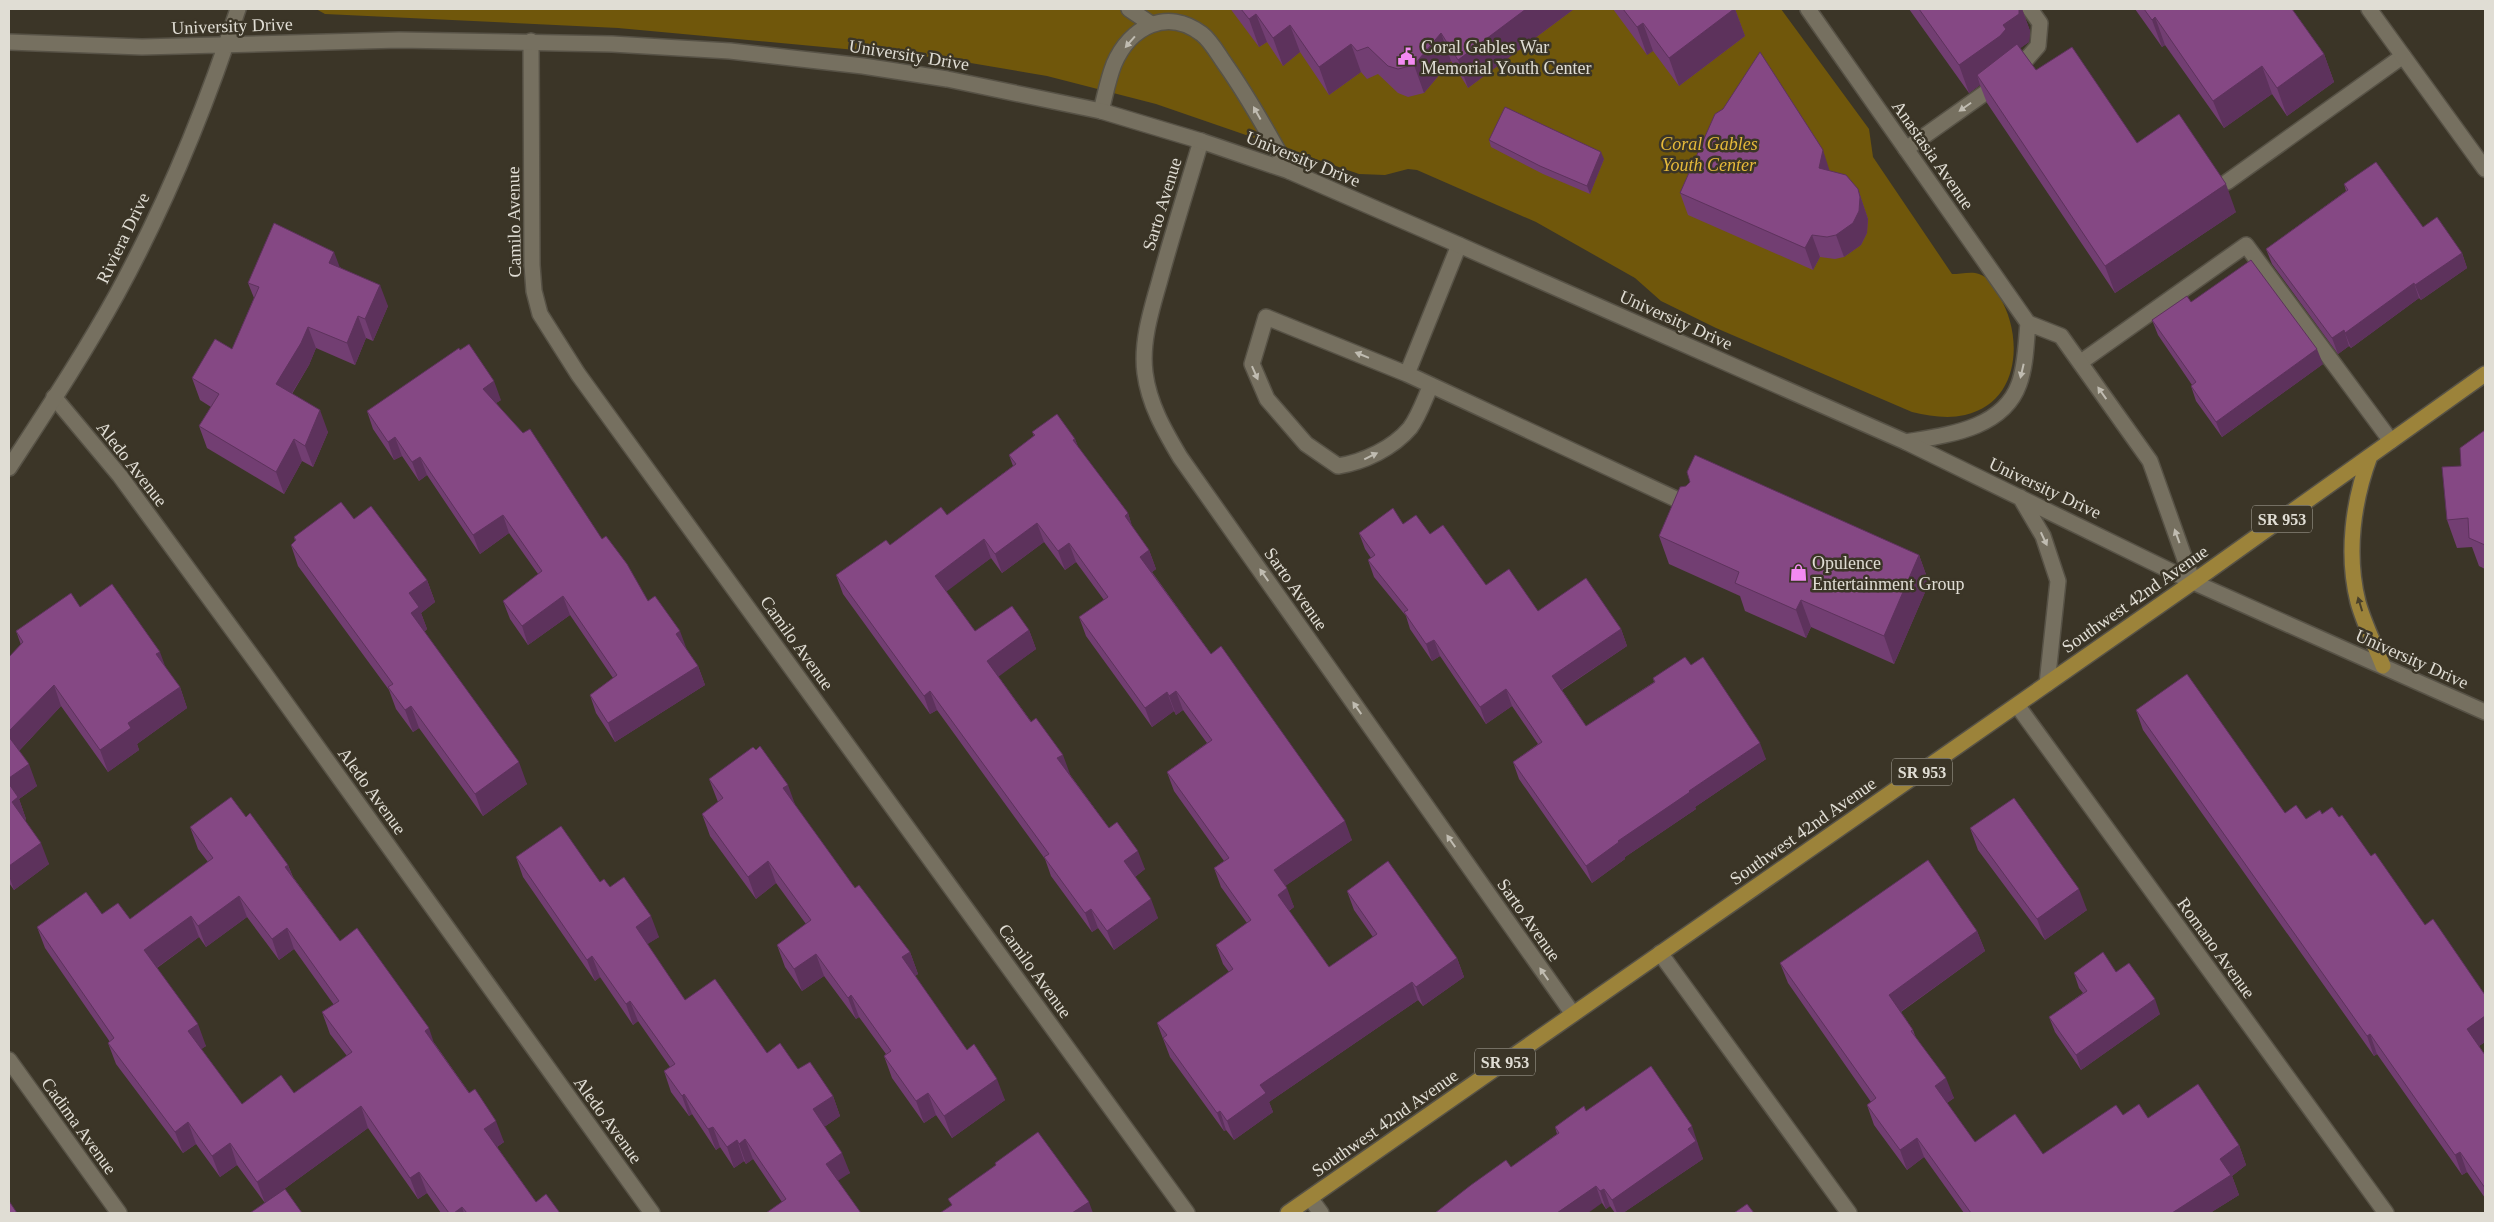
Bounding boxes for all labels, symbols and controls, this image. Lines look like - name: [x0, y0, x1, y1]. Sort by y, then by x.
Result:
- street label: University Drive: [171, 14, 293, 38]
- one-way arrow: [1124, 35, 1136, 47]
- street label: University Drive: [847, 36, 971, 74]
- place label: Coral Gables War Memorial Youth Center: [1421, 37, 1592, 78]
- public building icon: Coral Gables War Memorial Youth Center: [1397, 47, 1417, 67]
- street label: Anastasia Avenue: [1888, 97, 1978, 213]
- one-way arrow: [1958, 102, 1972, 112]
- one-way arrow: [1253, 106, 1262, 120]
- street label: University Drive: [1243, 127, 1363, 191]
- park label: Coral Gables Youth Center: [1660, 134, 1758, 175]
- street label: Sarto Avenue: [1138, 155, 1186, 253]
- street label: Camilo Avenue: [503, 166, 525, 278]
- street label: Riviera Drive: [92, 189, 154, 287]
- street label: University Drive: [1616, 286, 1736, 354]
- one-way arrow: [1355, 351, 1369, 359]
- one-way arrow: [2018, 363, 2026, 379]
- one-way arrow: [1252, 365, 1260, 380]
- one-way arrow: [2097, 386, 2107, 400]
- street label: Aledo Avenue: [93, 418, 171, 510]
- one-way arrow: [1364, 451, 1378, 459]
- street label: University Drive: [1986, 453, 2104, 523]
- road number: SR 953: [2252, 506, 2312, 532]
- one-way arrow: [2173, 528, 2180, 543]
- one-way arrow: [2041, 532, 2049, 546]
- street label: Southwest 42nd Avenue: [2058, 541, 2212, 657]
- street label: Sarto Avenue: [1260, 544, 1332, 634]
- place label: Opulence Entertainment Group: [1812, 553, 1964, 594]
- shop icon: Opulence Entertainment Group: [1788, 563, 1808, 583]
- one-way arrow: [1259, 569, 1269, 582]
- street label: Camilo Avenue: [756, 592, 838, 694]
- one-way arrow: [2355, 597, 2363, 612]
- street label: University Drive: [2352, 625, 2472, 693]
- one-way arrow: [1352, 701, 1362, 715]
- street label: Aledo Avenue: [334, 744, 410, 838]
- road number: SR 953: [1892, 759, 1952, 786]
- street label: Southwest 42nd Avenue: [1726, 773, 1880, 889]
- one-way arrow: [1446, 834, 1456, 848]
- street label: Sarto Avenue: [1493, 875, 1565, 965]
- street label: Romano Avenue: [2173, 894, 2259, 1002]
- street label: Camilo Avenue: [994, 920, 1076, 1022]
- one-way arrow: [1539, 968, 1550, 981]
- road number: SR 953: [1475, 1048, 1535, 1076]
- street label: Southwest 42nd Avenue: [1308, 1065, 1462, 1181]
- street label: Aledo Avenue: [570, 1073, 646, 1167]
- street label: Cadima Avenue: [37, 1074, 121, 1178]

